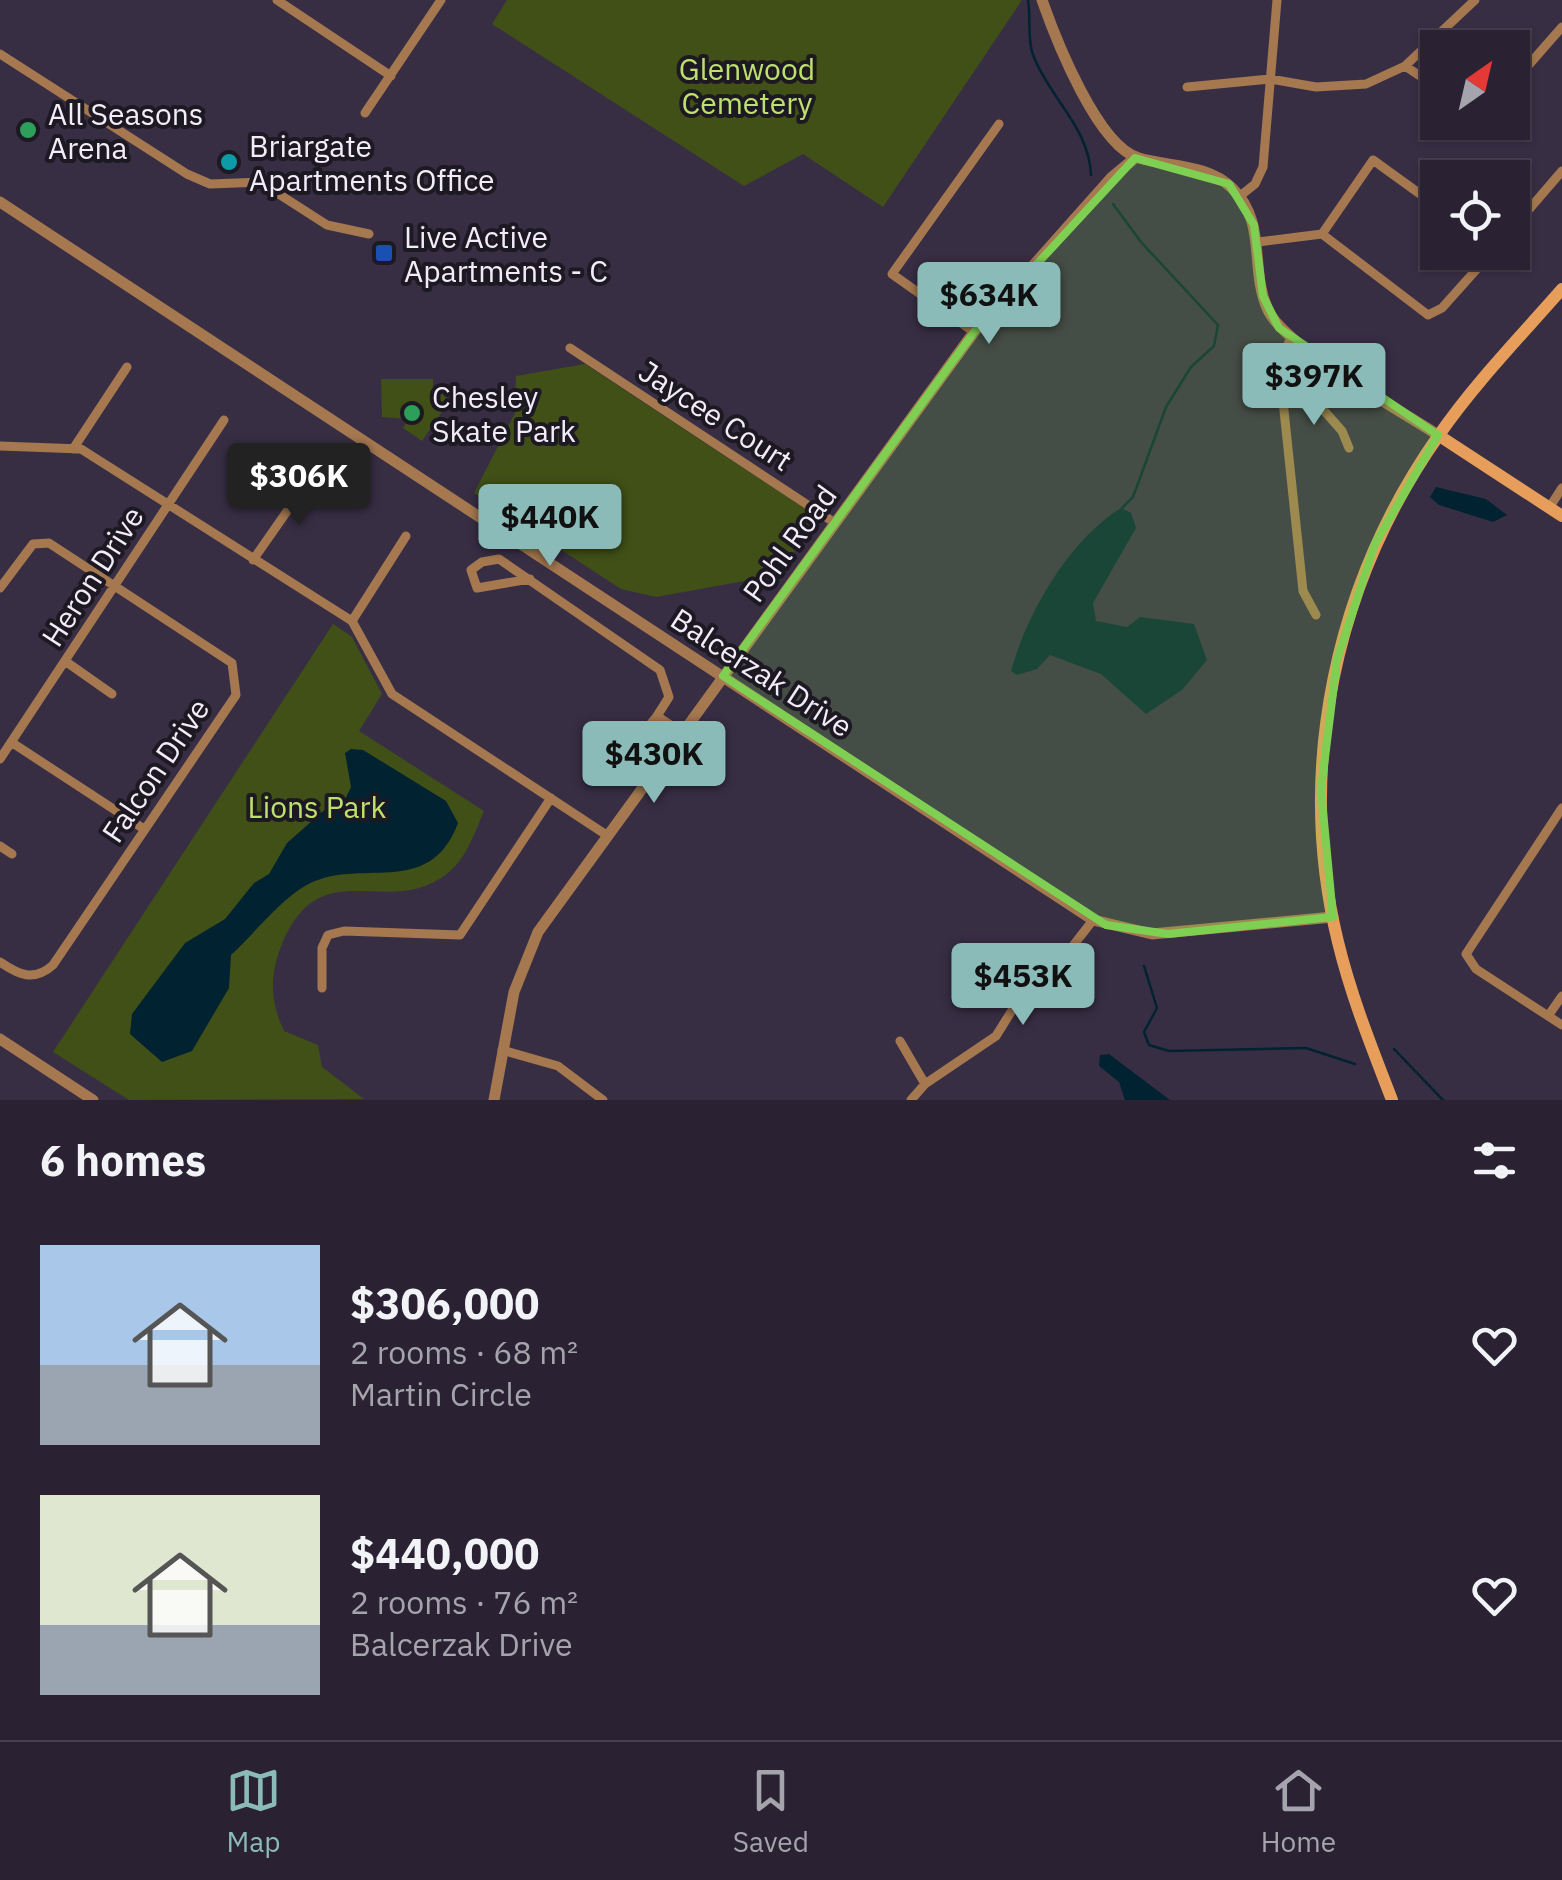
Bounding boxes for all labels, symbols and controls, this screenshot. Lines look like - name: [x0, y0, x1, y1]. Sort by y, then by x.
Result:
- north arrow: [1420, 30, 1530, 140]
- map controls: [1420, 30, 1530, 270]
- park label: Glenwood Cemetery: [679, 49, 815, 122]
- place label: All Seasons Arena: [48, 94, 203, 167]
- marker: All Seasons Arena: [17, 119, 39, 141]
- place label: Briargate Apartments Office: [249, 126, 495, 199]
- marker: Briargate Apartments Office: [218, 151, 240, 173]
- button: locate: [1420, 160, 1530, 270]
- place label: Live Active Apartments - C: [404, 217, 608, 290]
- marker: Live Active Apartments - C: [373, 242, 395, 264]
- pin: $634K: [919, 262, 1059, 347]
- text: $634K: [939, 273, 1039, 315]
- pin: $397K: [1244, 343, 1384, 428]
- street label: Jaycee Court: [632, 351, 800, 479]
- text: $397K: [1264, 354, 1364, 396]
- place label: Chesley Skate Park: [432, 377, 576, 450]
- marker: Chesley Skate Park: [401, 402, 423, 424]
- pin: $306K: [229, 443, 369, 528]
- text: $306K: [249, 454, 349, 496]
- street label: Pohl Road: [733, 477, 845, 609]
- pin: $440K: [480, 484, 620, 569]
- text: $440K: [500, 495, 600, 537]
- street label: Heron Drive: [32, 499, 152, 653]
- street label: Balcerzak Drive: [664, 599, 860, 745]
- street label: Falcon Drive: [93, 691, 217, 849]
- pin: $430K: [584, 721, 724, 806]
- text: $430K: [604, 732, 704, 774]
- park label: Lions Park: [248, 787, 387, 826]
- pin: $453K: [953, 943, 1093, 1028]
- text: $453K: [973, 954, 1073, 996]
- text: 6 homes: [40, 1133, 206, 1188]
- icon: filters: [1467, 1133, 1522, 1188]
- text: $306,000: [350, 1276, 539, 1331]
- icon: home: [120, 1285, 240, 1405]
- icon: heart: [1467, 1318, 1522, 1373]
- text: 2 rooms · 68 m²: [350, 1331, 578, 1373]
- text: Martin Circle: [350, 1373, 532, 1415]
- text: $440,000: [350, 1526, 539, 1581]
- icon: home: [120, 1535, 240, 1655]
- icon: heart: [1467, 1568, 1522, 1623]
- text: 2 rooms · 76 m²: [350, 1581, 578, 1623]
- text: Balcerzak Drive: [350, 1623, 573, 1665]
- tab: Map: [226, 1763, 281, 1860]
- tab: Saved: [733, 1763, 809, 1860]
- tab: Home: [1261, 1763, 1336, 1860]

